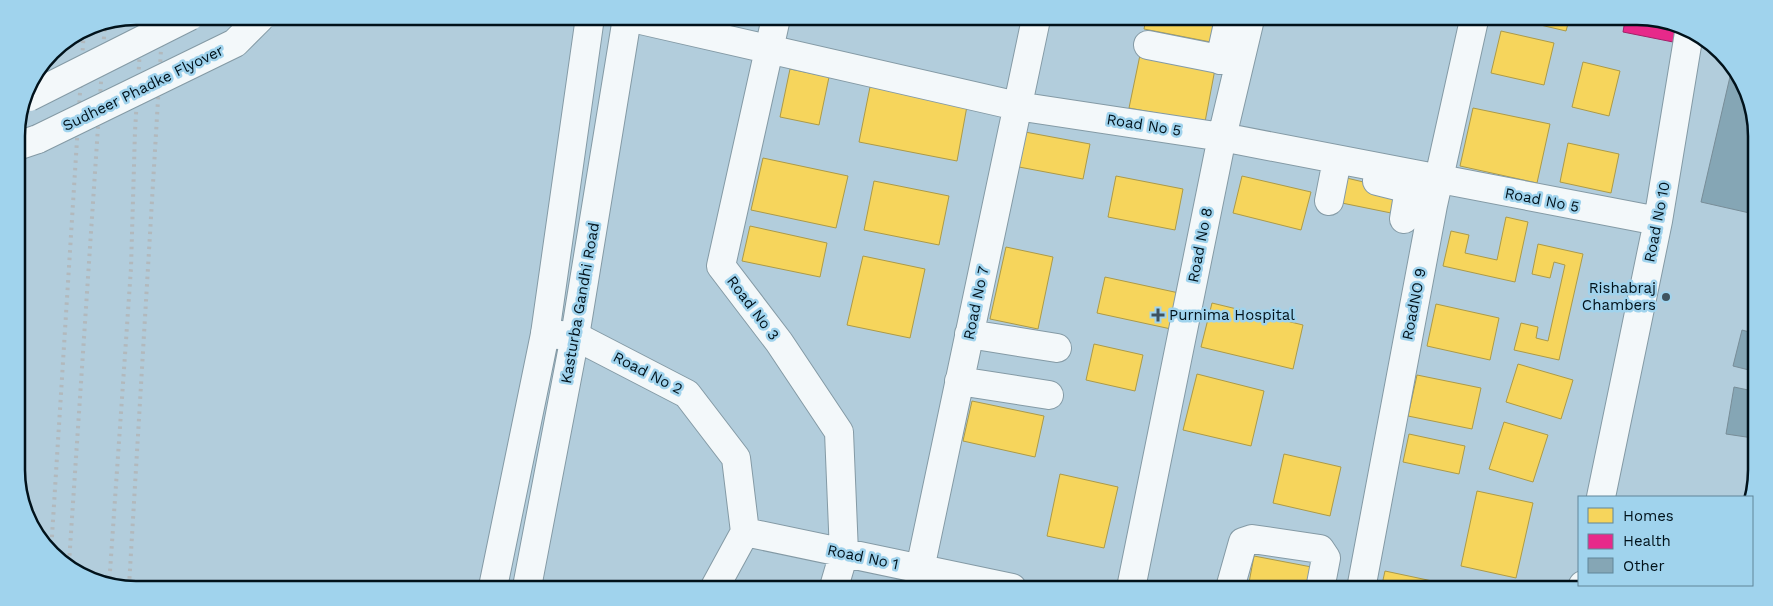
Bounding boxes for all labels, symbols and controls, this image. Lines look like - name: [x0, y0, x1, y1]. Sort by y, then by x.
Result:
- street label: Sudheer Phadke Flyover: [60, 41, 226, 135]
- street label: Road No 5: [1105, 110, 1183, 140]
- street label: Road No 10: [1640, 180, 1674, 264]
- street label: Road No 5: [1503, 184, 1581, 216]
- street label: Road No 8: [1184, 206, 1216, 284]
- street label: Kasturba Gandhi Road: [557, 221, 603, 385]
- street label: Road No 7: [959, 265, 993, 341]
- street label: RoadNO 9: [1398, 266, 1430, 342]
- street label: Road No 3: [723, 272, 783, 344]
- place label: Rishabraj Chambers: [1582, 279, 1656, 314]
- marker: Rishabraj Chambers: [1660, 291, 1672, 303]
- place label: Purnima Hospital: [1169, 306, 1295, 324]
- marker: Purnima Hospital: [1151, 308, 1165, 322]
- street label: Road No 2: [610, 348, 686, 398]
- legend: [1578, 496, 1753, 586]
- text: Homes: [1623, 507, 1674, 525]
- text: Health: [1623, 532, 1671, 550]
- street label: Road No 1: [826, 541, 900, 573]
- text: Other: [1623, 557, 1665, 575]

